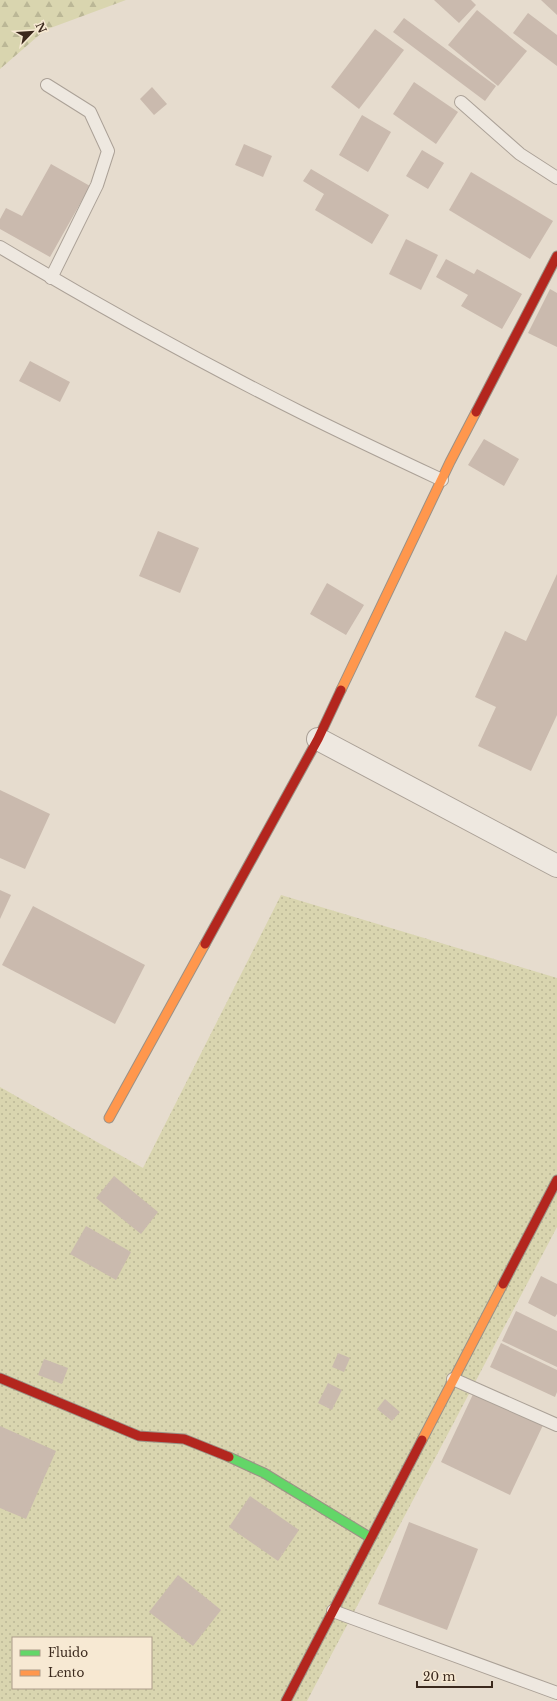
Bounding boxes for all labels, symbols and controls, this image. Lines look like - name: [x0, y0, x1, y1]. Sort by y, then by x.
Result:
- north arrow: [12, 12, 52, 52]
- text: N: [33, 20, 50, 36]
- legend: [12, 1637, 152, 1689]
- text: Fluido: [48, 1645, 88, 1660]
- scale bar: [417, 1663, 492, 1689]
- text: Lento: [48, 1665, 84, 1680]
- text: 20 m: [423, 1669, 455, 1684]

